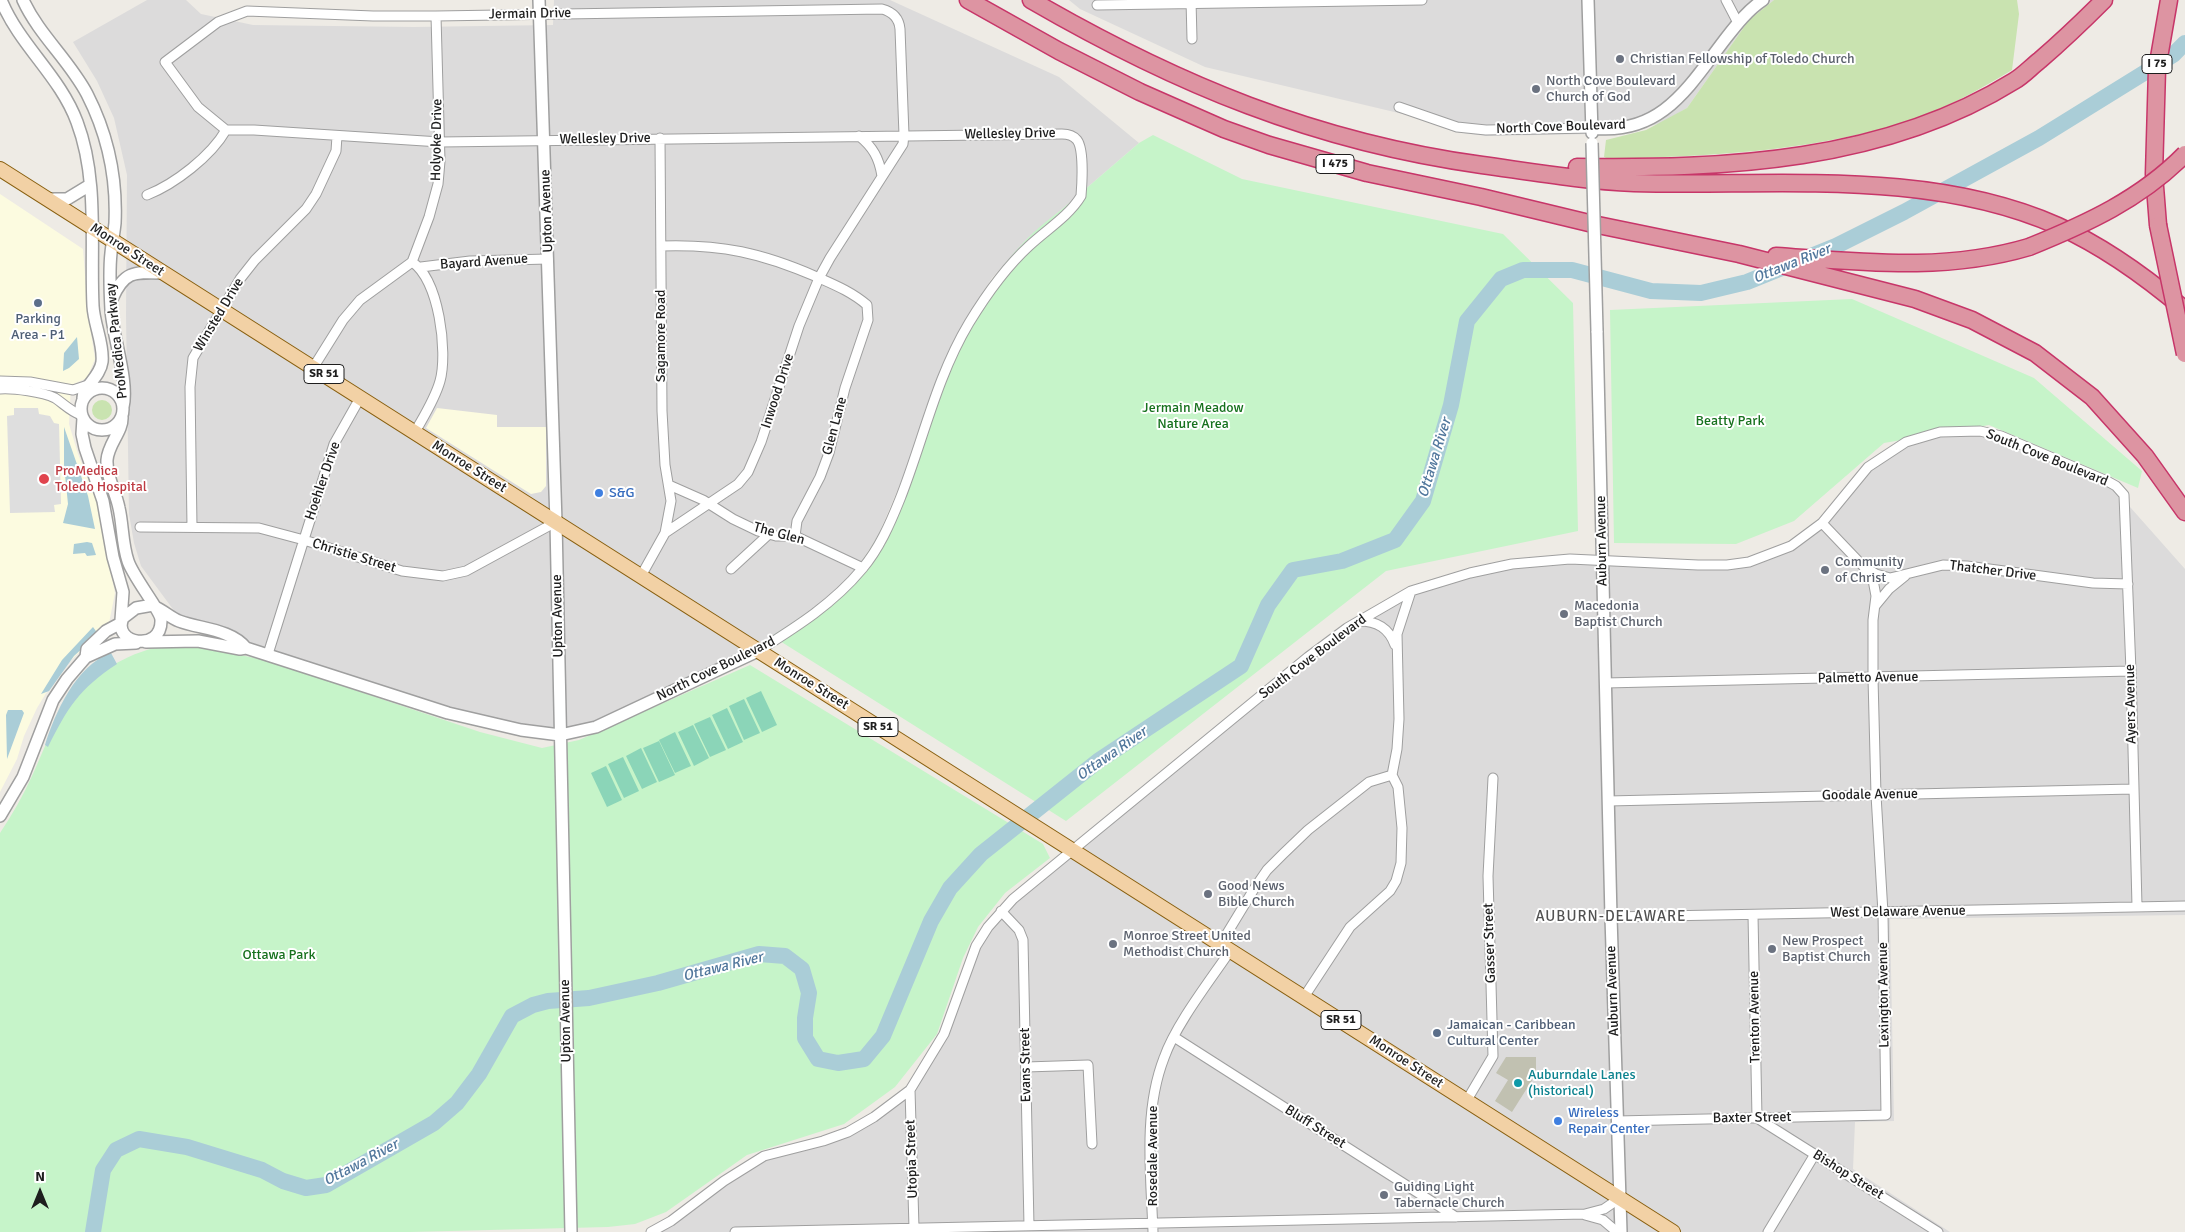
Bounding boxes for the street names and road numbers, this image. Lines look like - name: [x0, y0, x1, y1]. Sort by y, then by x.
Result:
- street label: Jermain Drive: [489, 5, 571, 23]
- road number: I 75: [2142, 54, 2172, 74]
- street label: Holyoke Drive: [428, 99, 446, 181]
- street label: North Cove Boulevard: [1496, 116, 1626, 138]
- street label: Wellesley Drive: [964, 125, 1056, 143]
- street label: Wellesley Drive: [559, 130, 651, 148]
- road number: I 475: [1316, 154, 1354, 173]
- street label: Upton Avenue: [537, 169, 557, 253]
- street label: Monroe Street: [87, 220, 167, 280]
- street label: Bayard Avenue: [439, 251, 529, 273]
- street label: Winsted Drive: [190, 275, 248, 355]
- street label: ProMedica Parkway: [103, 282, 131, 400]
- street label: Sagamore Road: [653, 290, 669, 382]
- street label: Inwood Drive: [758, 351, 798, 431]
- road number: SR 51: [304, 364, 344, 384]
- street label: Glen Lane: [819, 395, 851, 457]
- street label: South Cove Boulevard: [1983, 426, 2111, 490]
- street label: Monroe Street: [429, 437, 509, 497]
- street label: Hoehler Drive: [302, 440, 344, 522]
- street label: Auburn Avenue: [1593, 495, 1611, 587]
- street label: The Glen: [752, 519, 806, 549]
- street label: Christie Street: [310, 535, 398, 577]
- street label: Thatcher Drive: [1949, 557, 2037, 585]
- street label: Upton Avenue: [549, 574, 567, 658]
- street label: South Cove Boulevard: [1256, 611, 1370, 703]
- street label: North Cove Boulevard: [654, 633, 778, 705]
- street label: Monroe Street: [771, 654, 851, 714]
- street label: Ayers Avenue: [2122, 664, 2140, 744]
- street label: Palmetto Avenue: [1817, 669, 1919, 687]
- road number: SR 51: [858, 718, 898, 736]
- street label: Goodale Avenue: [1822, 786, 1918, 804]
- street label: West Delaware Avenue: [1830, 902, 1966, 922]
- street label: Gasser Street: [1480, 903, 1500, 983]
- street label: Lexington Avenue: [1875, 942, 1893, 1048]
- street label: Auburn Avenue: [1603, 945, 1623, 1037]
- street label: Trenton Avenue: [1746, 971, 1764, 1063]
- street label: Upton Avenue: [557, 979, 575, 1063]
- road number: SR 51: [1321, 1010, 1361, 1030]
- street label: Evans Street: [1017, 1028, 1035, 1102]
- street label: Monroe Street: [1366, 1032, 1446, 1092]
- street label: Bluff Street: [1281, 1102, 1349, 1152]
- street label: Rosedale Avenue: [1145, 1105, 1161, 1207]
- street label: Baxter Street: [1713, 1109, 1791, 1127]
- street label: Utopia Street: [902, 1119, 922, 1199]
- street label: Bishop Street: [1810, 1147, 1886, 1203]

